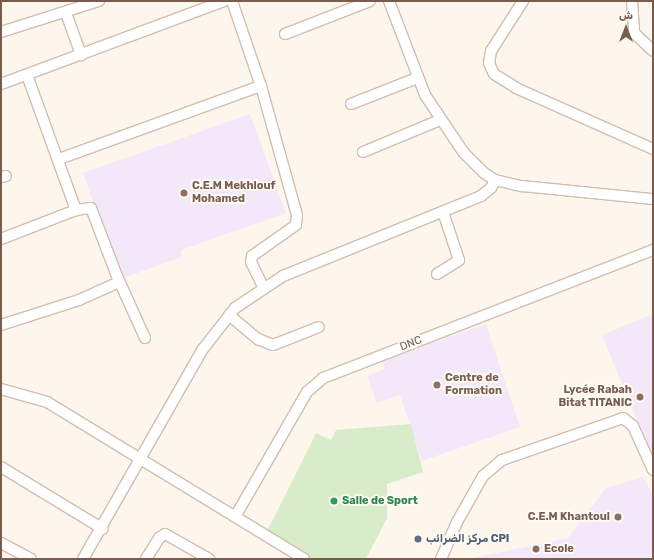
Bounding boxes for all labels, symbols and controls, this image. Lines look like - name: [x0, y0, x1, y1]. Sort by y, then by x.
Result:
- north arrow: [606, 8, 646, 48]
- text: ش: [619, 9, 633, 22]
- place label: C.E.M Mekhlouf Mohamed: [192, 180, 275, 206]
- marker: C.E.M Mekhlouf Mohamed: [179, 188, 189, 198]
- street label: DNC: [398, 334, 424, 354]
- place label: Centre de Formation: [445, 372, 502, 398]
- marker: Centre de Formation: [432, 380, 442, 390]
- place label: Lycée Rabah Bitat TITANIC: [558, 384, 632, 410]
- marker: Lycée Rabah Bitat TITANIC: [635, 392, 645, 402]
- place label: Salle de Sport: [342, 494, 418, 508]
- marker: Salle de Sport: [329, 496, 339, 506]
- place label: C.E.M Khantoul: [528, 510, 610, 524]
- marker: C.E.M Khantoul: [613, 512, 623, 522]
- place label: مركز الضرائب CPI: [426, 532, 509, 546]
- marker: مركز الضرائب CPI: [413, 534, 423, 544]
- place label: Ecole: [544, 542, 574, 556]
- marker: Ecole: [531, 544, 541, 554]

